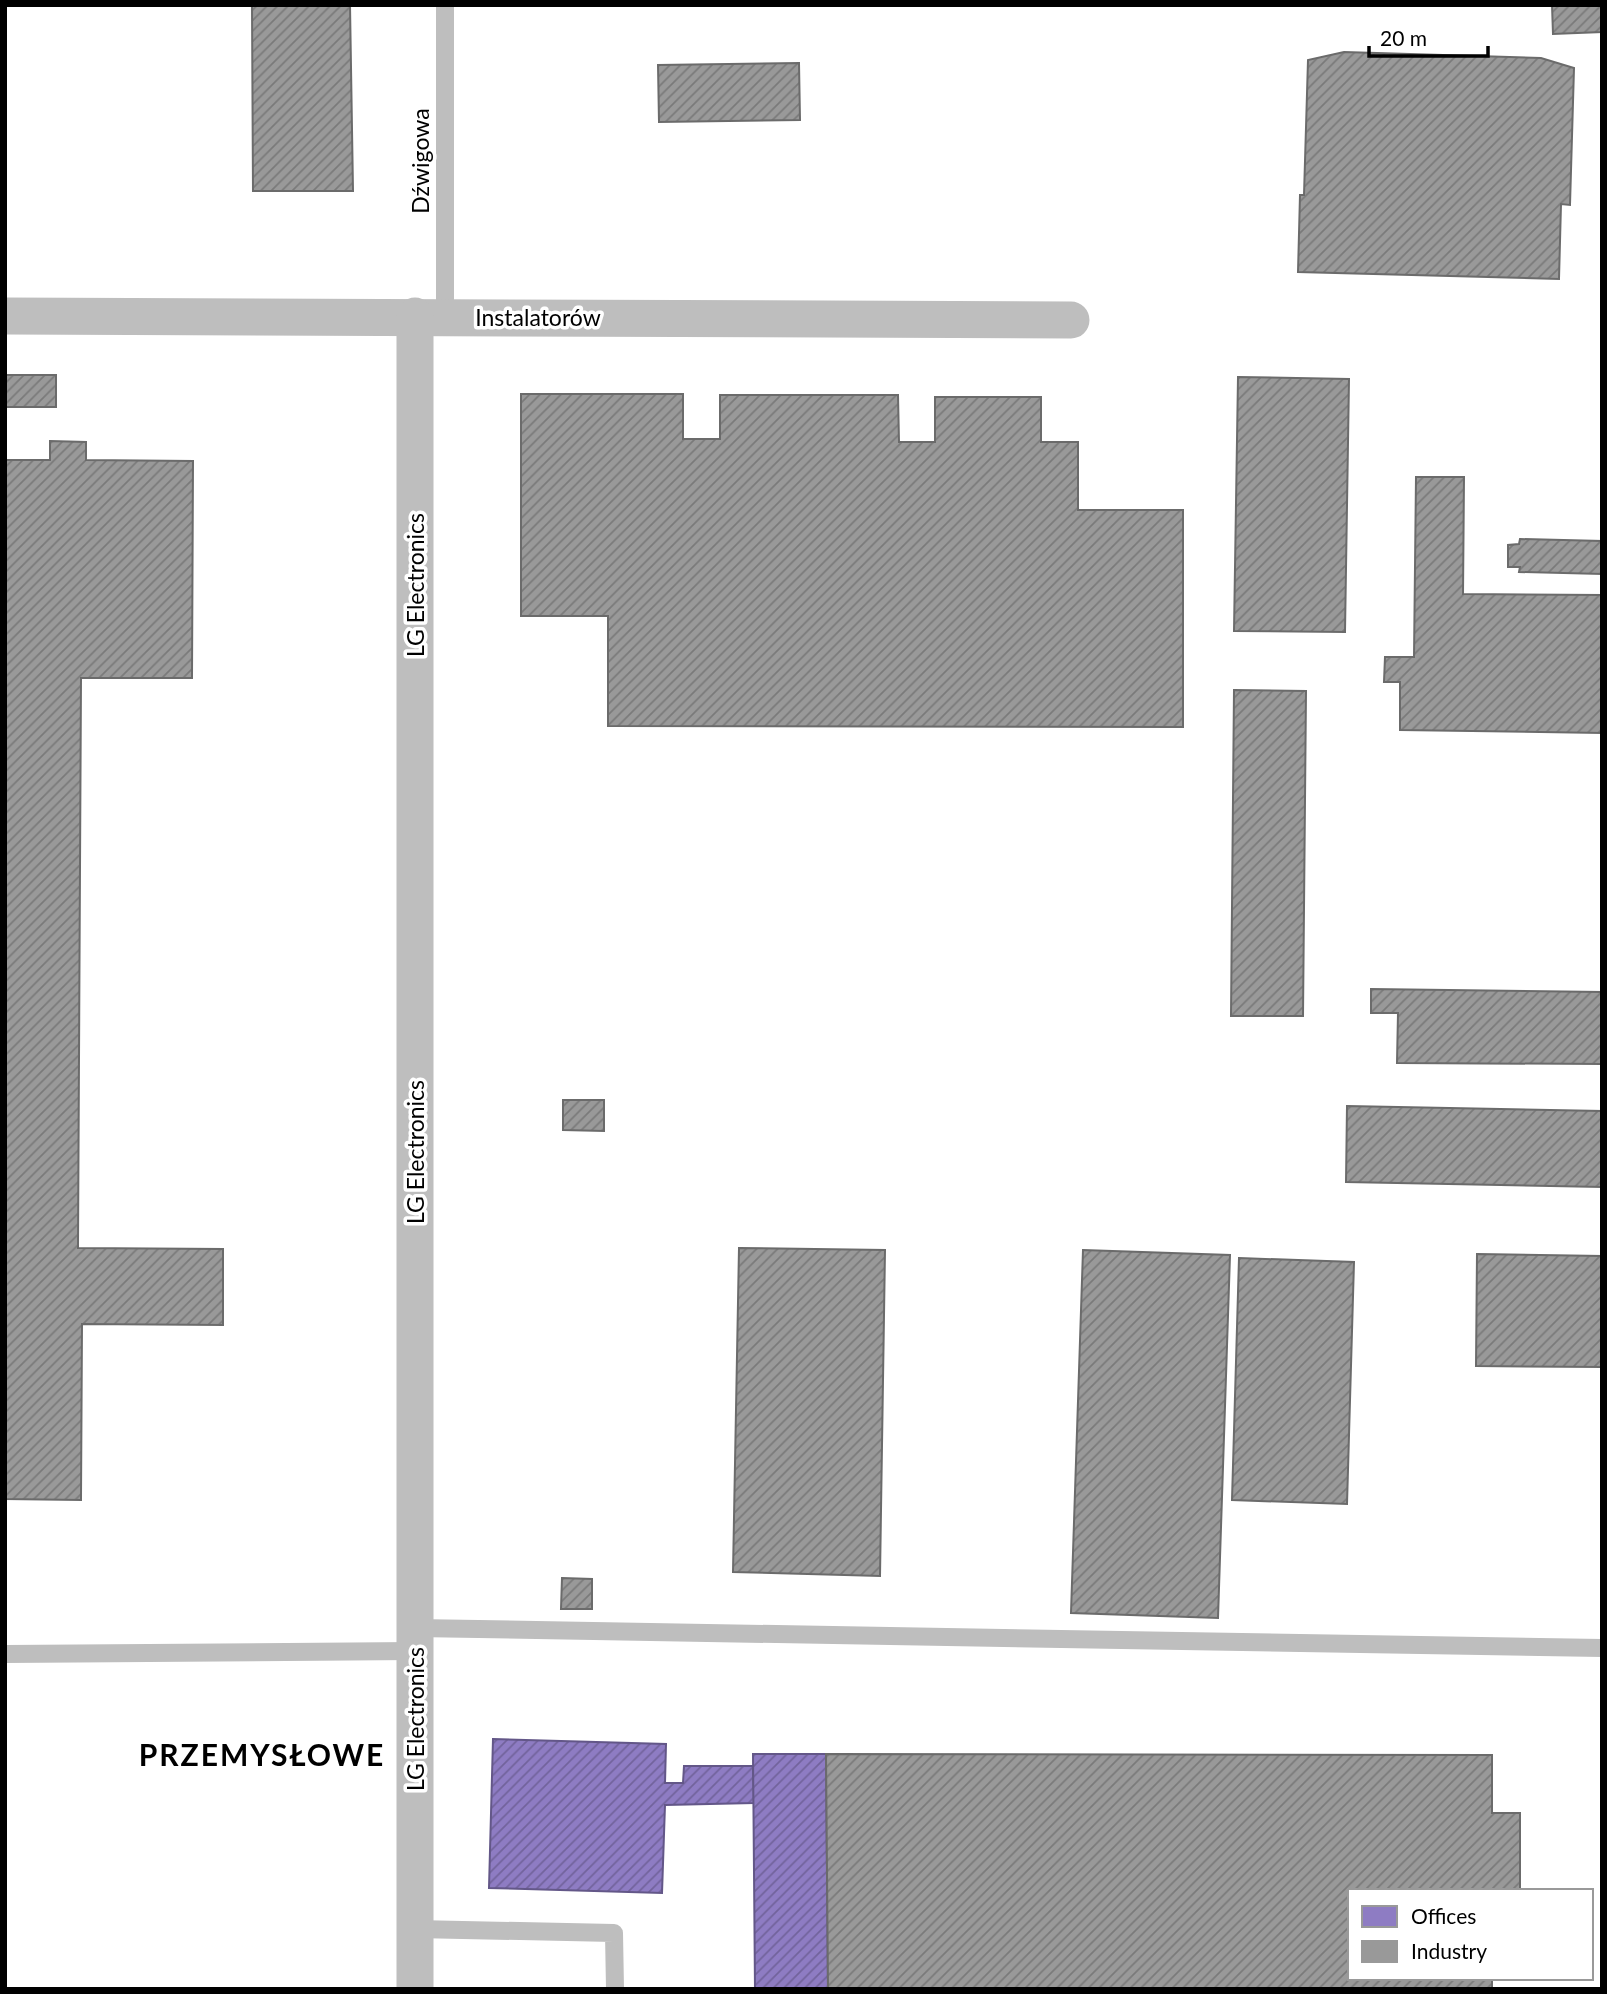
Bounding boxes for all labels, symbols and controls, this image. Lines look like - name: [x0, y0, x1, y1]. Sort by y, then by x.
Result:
- scale bar: [1369, 14, 1488, 58]
- text: 20 m: [1380, 25, 1427, 50]
- street label: Dźwigowa: [406, 108, 434, 214]
- street label: Instalatorów: [475, 303, 601, 331]
- street label: LG Electronics: [401, 513, 429, 657]
- street label: LG Electronics: [401, 1080, 429, 1224]
- street label: LG Electronics: [401, 1647, 429, 1791]
- district label: PRZEMYSŁOWE: [139, 1736, 385, 1772]
- legend: [1348, 1889, 1593, 1980]
- text: Offices: [1411, 1903, 1476, 1928]
- text: Industry: [1411, 1938, 1487, 1963]

